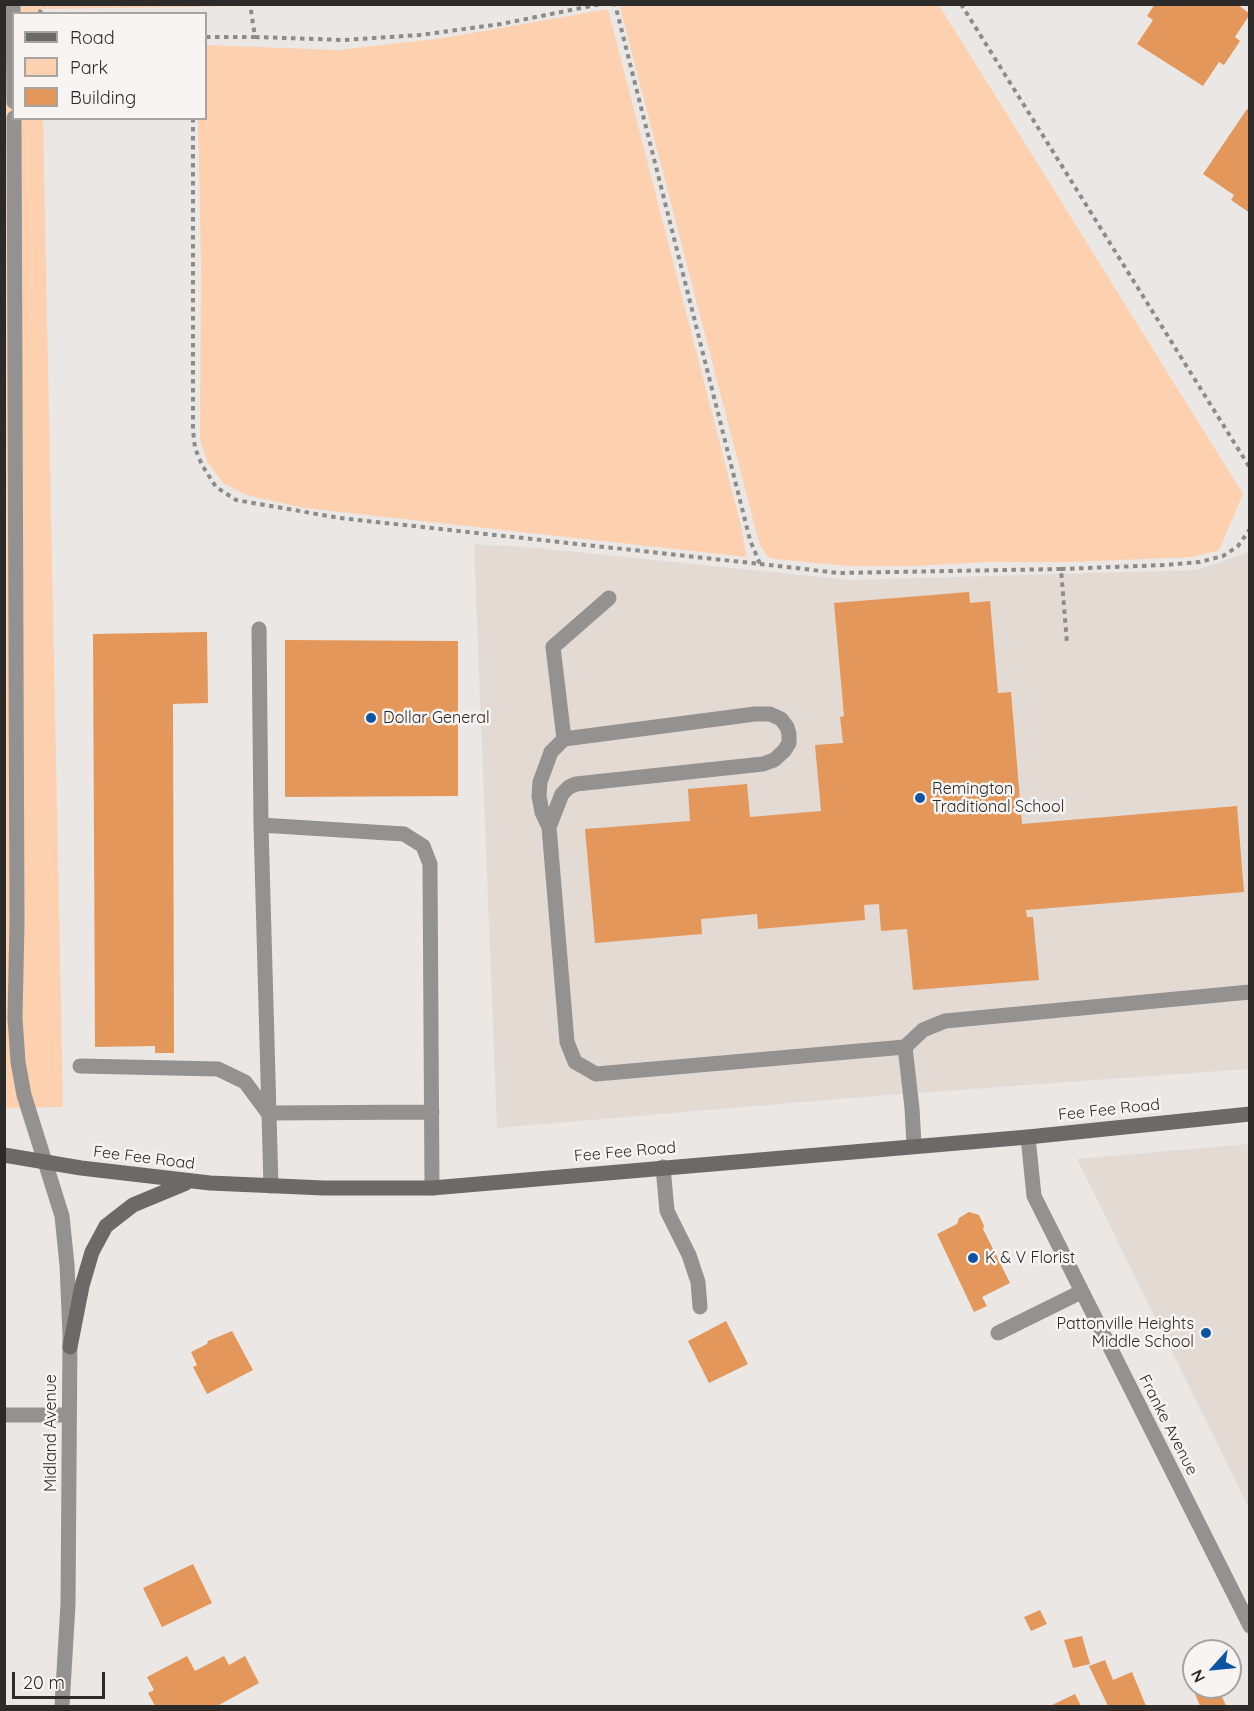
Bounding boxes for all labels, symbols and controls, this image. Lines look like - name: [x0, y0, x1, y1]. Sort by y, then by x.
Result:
- legend: [12, 12, 207, 120]
- text: Road: [70, 26, 115, 49]
- text: Park: [70, 56, 108, 79]
- text: Building: [70, 86, 136, 109]
- place label: Dollar General: [383, 708, 490, 728]
- marker: Dollar General: [364, 711, 378, 725]
- place label: Remington Traditional School: [932, 779, 1064, 817]
- marker: Remington Traditional School: [913, 791, 927, 805]
- street label: Fee Fee Road: [1057, 1095, 1161, 1125]
- street label: Fee Fee Road: [573, 1138, 677, 1166]
- street label: Fee Fee Road: [92, 1142, 196, 1174]
- place label: K & V Florist: [985, 1248, 1075, 1268]
- marker: K & V Florist: [966, 1251, 980, 1265]
- place label: Pattonville Heights Middle School: [1056, 1314, 1194, 1352]
- marker: Pattonville Heights Middle School: [1199, 1326, 1213, 1340]
- street label: Franke Avenue: [1134, 1372, 1202, 1478]
- street label: Midland Avenue: [41, 1374, 61, 1492]
- north arrow: [1182, 1639, 1242, 1699]
- scale bar: [15, 1660, 108, 1698]
- text: N: [1186, 1666, 1209, 1686]
- text: 20 m: [23, 1671, 65, 1694]

